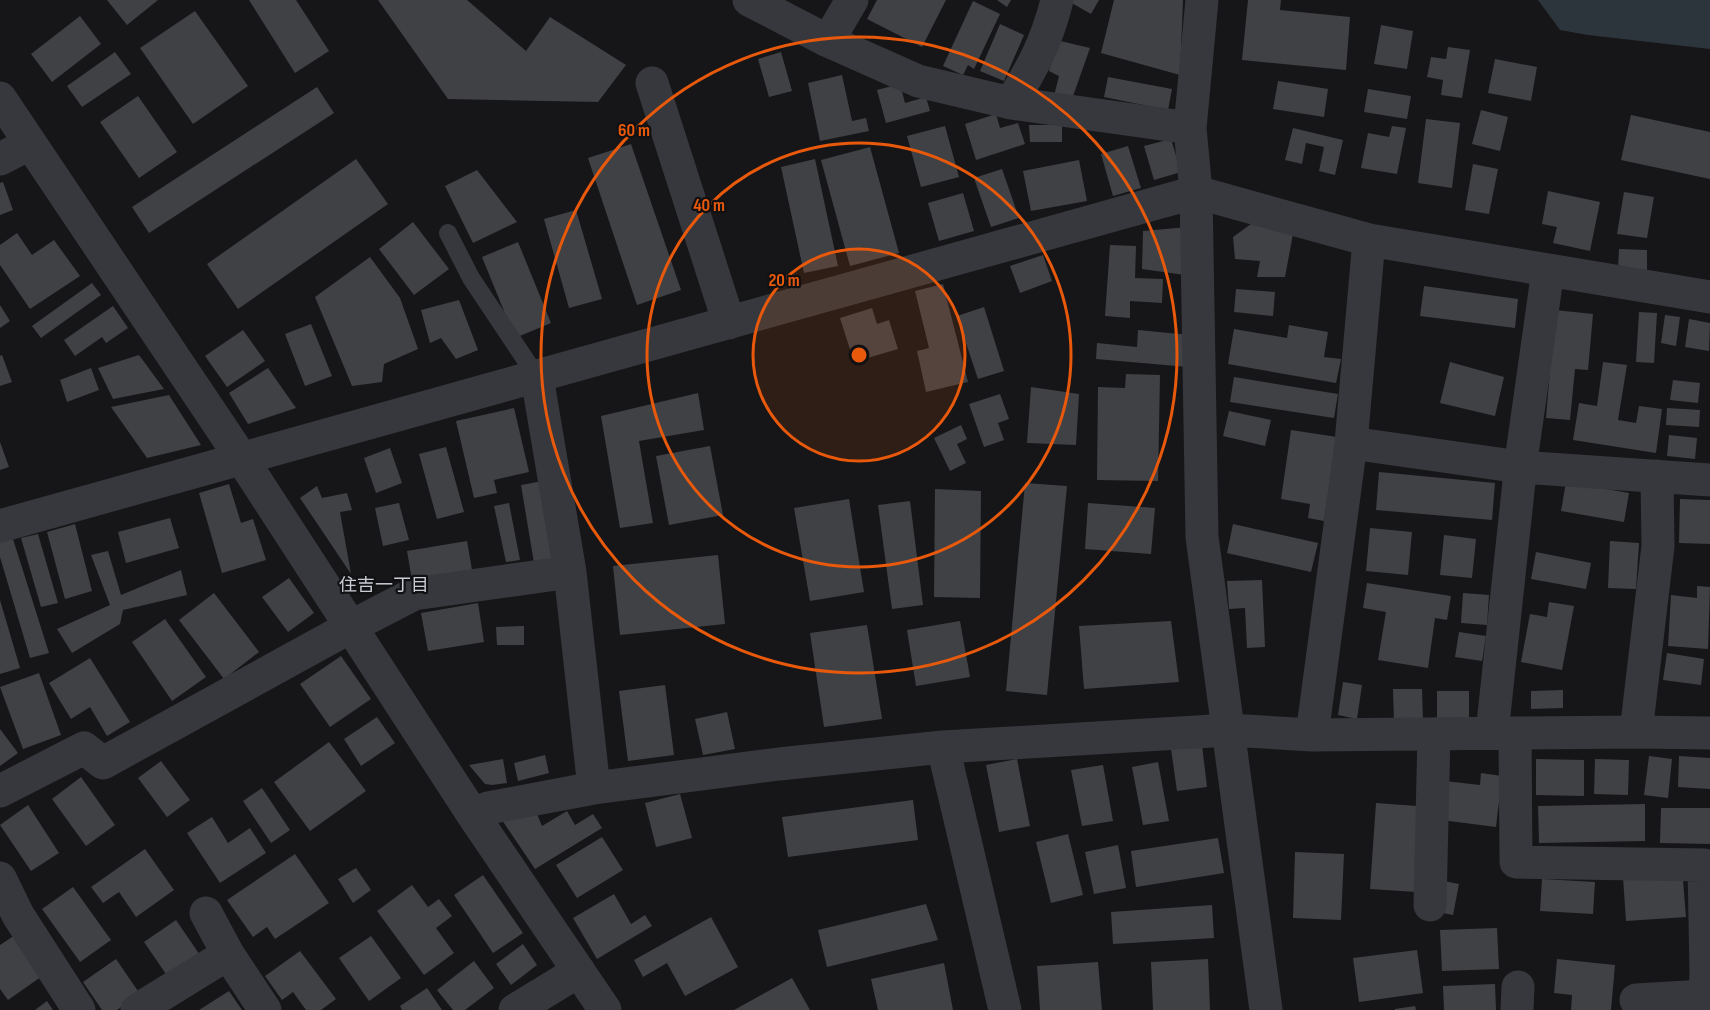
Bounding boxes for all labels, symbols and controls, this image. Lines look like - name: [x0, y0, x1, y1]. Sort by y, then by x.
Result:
- text: 60 m: [618, 120, 650, 141]
- text: 40 m: [693, 195, 725, 216]
- text: 20 m: [768, 270, 800, 291]
- centre of rings: [849, 345, 869, 365]
- district label: 住吉一丁目: [339, 575, 429, 596]

